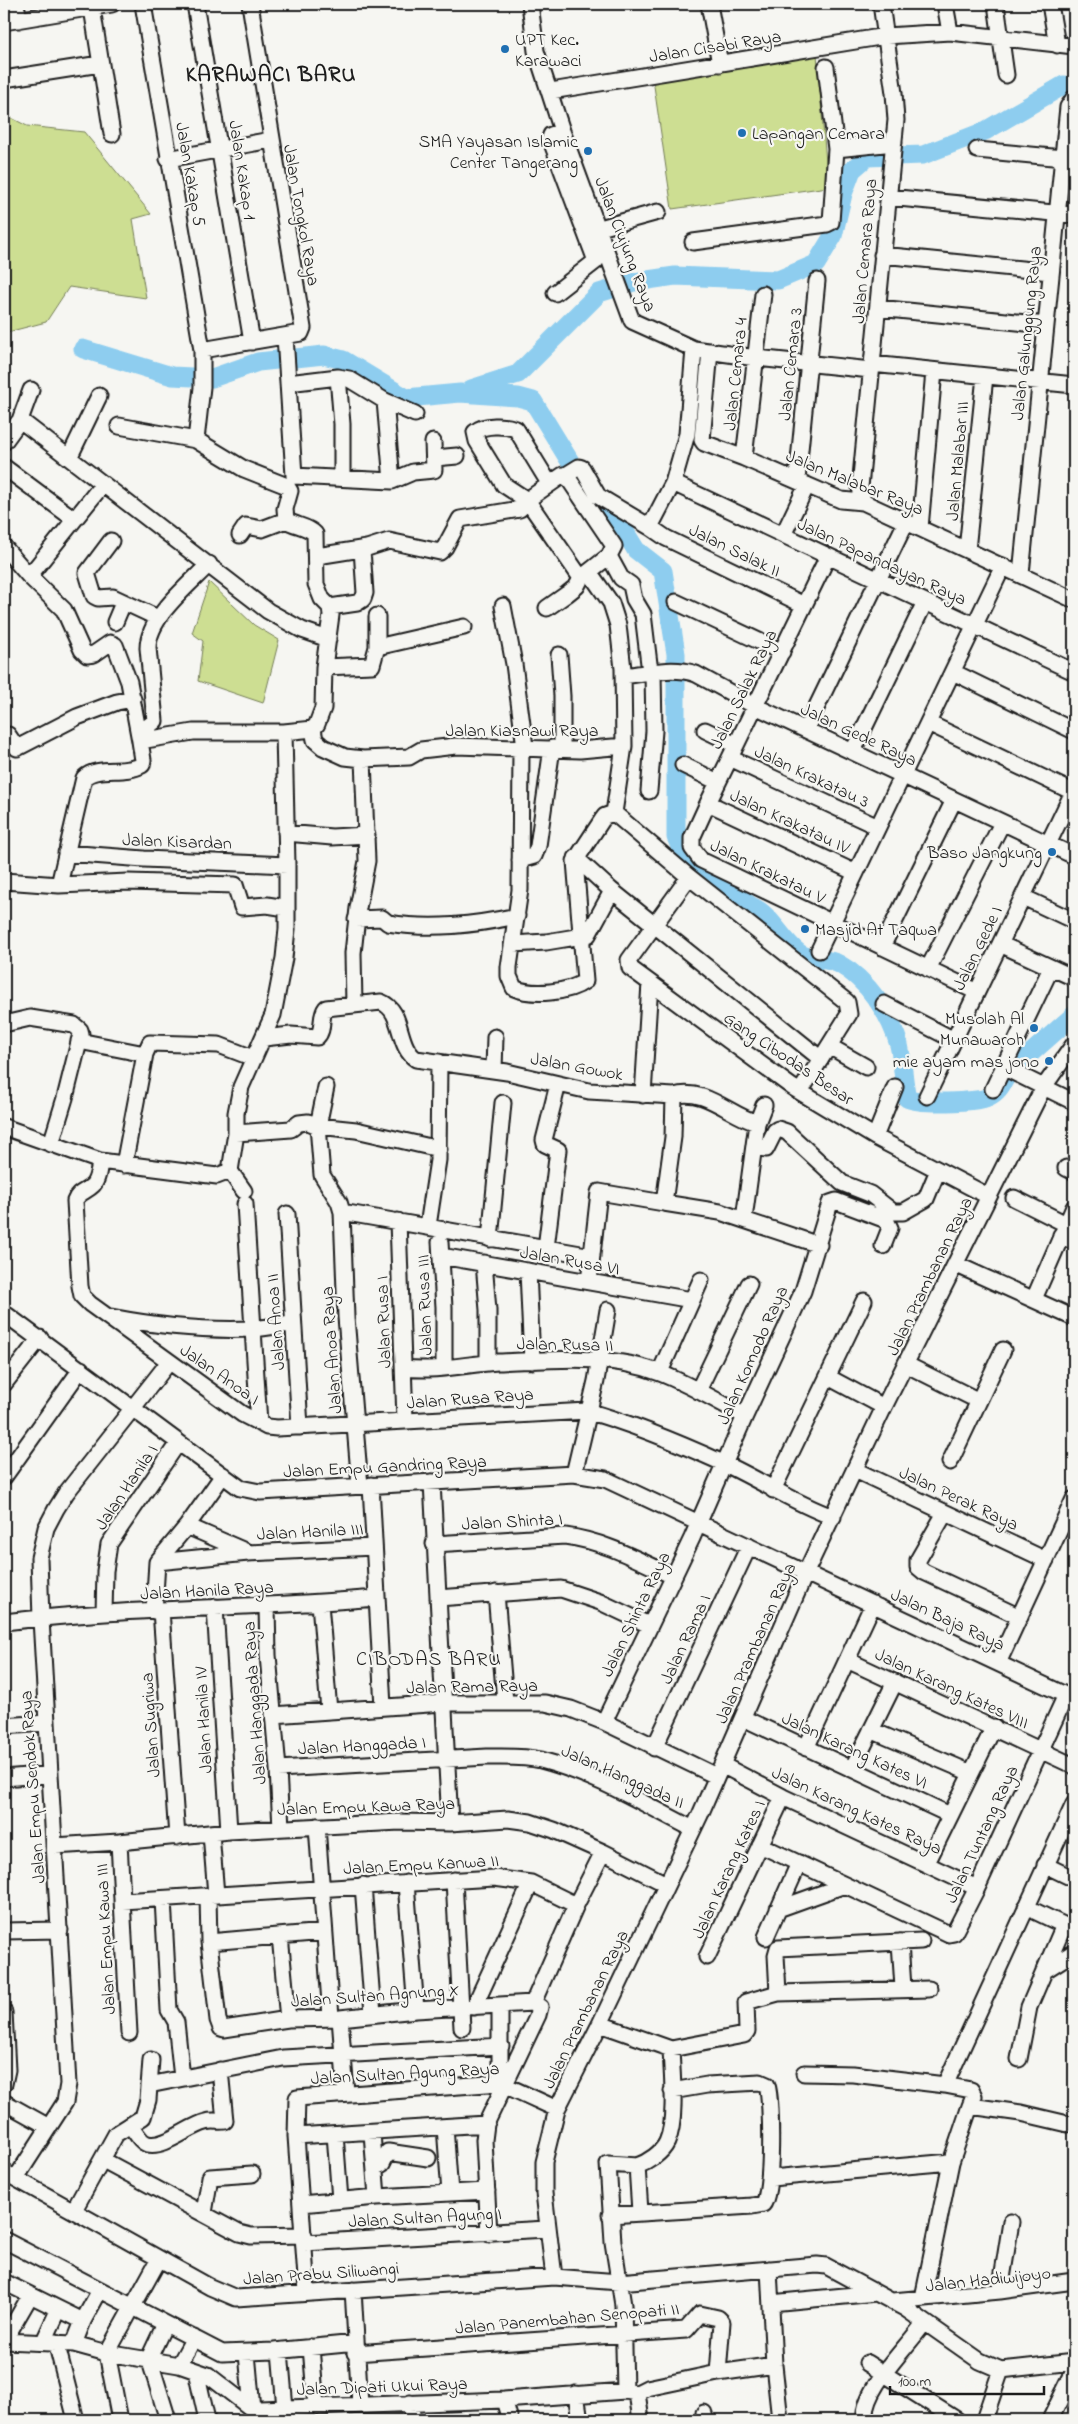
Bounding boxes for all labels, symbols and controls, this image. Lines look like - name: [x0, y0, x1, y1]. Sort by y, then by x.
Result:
- street label: Jalan Cisabi Raya: [647, 25, 783, 71]
- place label: UPT Kec. Karawaci: [515, 28, 582, 75]
- marker: UPT Kec. Karawaci: [499, 43, 511, 55]
- district label: KARAWACI BARU: [186, 60, 356, 92]
- street label: Jalan Kakap 1: [220, 119, 262, 222]
- street label: Jalan Kakap 5: [167, 120, 211, 228]
- place label: Lapangan Cemara: [752, 122, 885, 149]
- marker: Lapangan Cemara: [736, 127, 748, 139]
- place label: SMA Yayasan Islamic Center Tangerang: [419, 130, 578, 178]
- street label: Jalan Tongkol Raya: [274, 142, 325, 288]
- marker: SMA Yayasan Islamic Center Tangerang: [582, 145, 594, 157]
- street label: Jalan Ciujung Raya: [585, 173, 662, 316]
- street label: Jalan Cemara Raya: [847, 178, 885, 325]
- street label: Jalan Galunggung Raya: [1006, 245, 1051, 422]
- street label: Jalan Cemara 3: [773, 306, 811, 422]
- street label: Jalan Cemara 4: [718, 316, 756, 432]
- street label: Jalan Malabar III: [941, 400, 977, 522]
- street label: Jalan Malabar Raya: [781, 444, 927, 523]
- street label: Jalan Papandayan Raya: [792, 512, 970, 614]
- street label: Jalan Salak II: [684, 518, 785, 585]
- street label: Jalan Salak Raya: [705, 626, 785, 754]
- street label: Jalan Gede Raya: [796, 697, 921, 774]
- street label: Jalan Kiasnawi Raya: [445, 719, 599, 745]
- street label: Jalan Krakatau 3: [749, 740, 873, 816]
- street label: Jalan Krakatau IV: [725, 784, 854, 862]
- street label: Jalan Kisardan: [122, 828, 232, 858]
- street label: Jalan Krakatau V: [705, 834, 830, 912]
- place label: Baso Jangkung: [926, 841, 1042, 868]
- marker: Baso Jangkung: [1046, 846, 1058, 858]
- street label: Jalan Gede I: [947, 902, 1010, 995]
- place label: Masjid At Taqwa: [815, 918, 937, 944]
- marker: Masjid At Taqwa: [799, 923, 811, 935]
- street label: Gang Cibodas Besar: [717, 1006, 859, 1114]
- place label: Musolah Al Munawaroh: [940, 1007, 1024, 1054]
- marker: Musolah Al Munawaroh: [1028, 1022, 1040, 1034]
- street label: Jalan Gowok: [528, 1047, 625, 1089]
- place label: mie ayam mas jono: [893, 1050, 1039, 1076]
- marker: mie ayam mas jono: [1043, 1055, 1055, 1067]
- street label: Jalan Prambanan Raya: [881, 1193, 981, 1361]
- street label: Jalan Rusa VI: [518, 1240, 622, 1284]
- street label: Jalan Rusa III: [411, 1254, 441, 1356]
- street label: Jalan Anoa II: [261, 1273, 293, 1371]
- street label: Jalan Rusa I: [370, 1275, 400, 1369]
- street label: Jalan Komodo Raya: [712, 1282, 796, 1429]
- street label: Jalan Anoa Raya: [316, 1285, 350, 1414]
- street label: Jalan Rusa II: [516, 1332, 614, 1360]
- street label: Jalan Anoa I: [174, 1338, 264, 1413]
- street label: Jalan Rusa Raya: [406, 1383, 535, 1417]
- street label: Jalan Hanila I: [89, 1440, 166, 1536]
- street label: Jalan Empu Gandring Raya: [283, 1450, 488, 1487]
- street label: Jalan Perak Raya: [894, 1461, 1022, 1539]
- street label: Jalan Shinta I: [461, 1507, 563, 1539]
- street label: Jalan Hanila III: [256, 1517, 364, 1549]
- street label: Jalan Shinta Raya: [595, 1548, 678, 1682]
- street label: Jalan Prambanan Raya: [710, 1559, 804, 1729]
- street label: Jalan Hanila Raya: [140, 1576, 274, 1608]
- street label: Jalan Baja Raya: [886, 1583, 1009, 1659]
- street label: Jalan Rama I: [655, 1591, 719, 1689]
- street label: Jalan Hanggada Raya: [237, 1620, 276, 1785]
- street label: Jalan Karang Kates VIII: [869, 1643, 1032, 1738]
- district label: CIBODAS BARU: [356, 1646, 502, 1675]
- street label: Jalan Hanila IV: [189, 1665, 221, 1774]
- street label: Jalan Sugriwa: [135, 1672, 170, 1778]
- street label: Jalan Rama Raya: [406, 1674, 538, 1702]
- street label: Jalan Empu Sendok Raya: [14, 1690, 54, 1884]
- street label: Jalan Karang Kates VI: [776, 1706, 932, 1798]
- street label: Jalan Hanggada I: [297, 1731, 427, 1764]
- street label: Jalan Hanggada II: [556, 1739, 688, 1818]
- street label: Jalan Karang Kates Raya: [766, 1761, 946, 1864]
- street label: Jalan Tuntang Raya: [939, 1762, 1027, 1909]
- street label: Jalan Empu Kawa Raya: [277, 1792, 455, 1824]
- street label: Jalan Karang Kates I: [686, 1796, 774, 1944]
- street label: Jalan Empu Kanwa II: [343, 1849, 500, 1883]
- street label: Jalan Empu Kawa III: [90, 1863, 124, 2015]
- street label: Jalan Prambanan Raya: [537, 1926, 637, 2094]
- street label: Jalan Sultan Agnung X: [290, 1978, 460, 2017]
- street label: Jalan Sultan Agung Raya: [310, 2057, 500, 2094]
- street label: Jalan Sultan Agung I: [348, 2202, 503, 2237]
- street label: Jalan Prabu Siliwangi: [242, 2257, 400, 2294]
- street label: Jalan Hadiwijoyo: [924, 2261, 1052, 2301]
- street label: Jalan Panembahan Senopati II: [454, 2297, 680, 2343]
- scale bar: [890, 2364, 1044, 2396]
- text: 100 m: [898, 2371, 931, 2393]
- street label: Jalan Dipati Ukui Raya: [296, 2372, 468, 2404]

